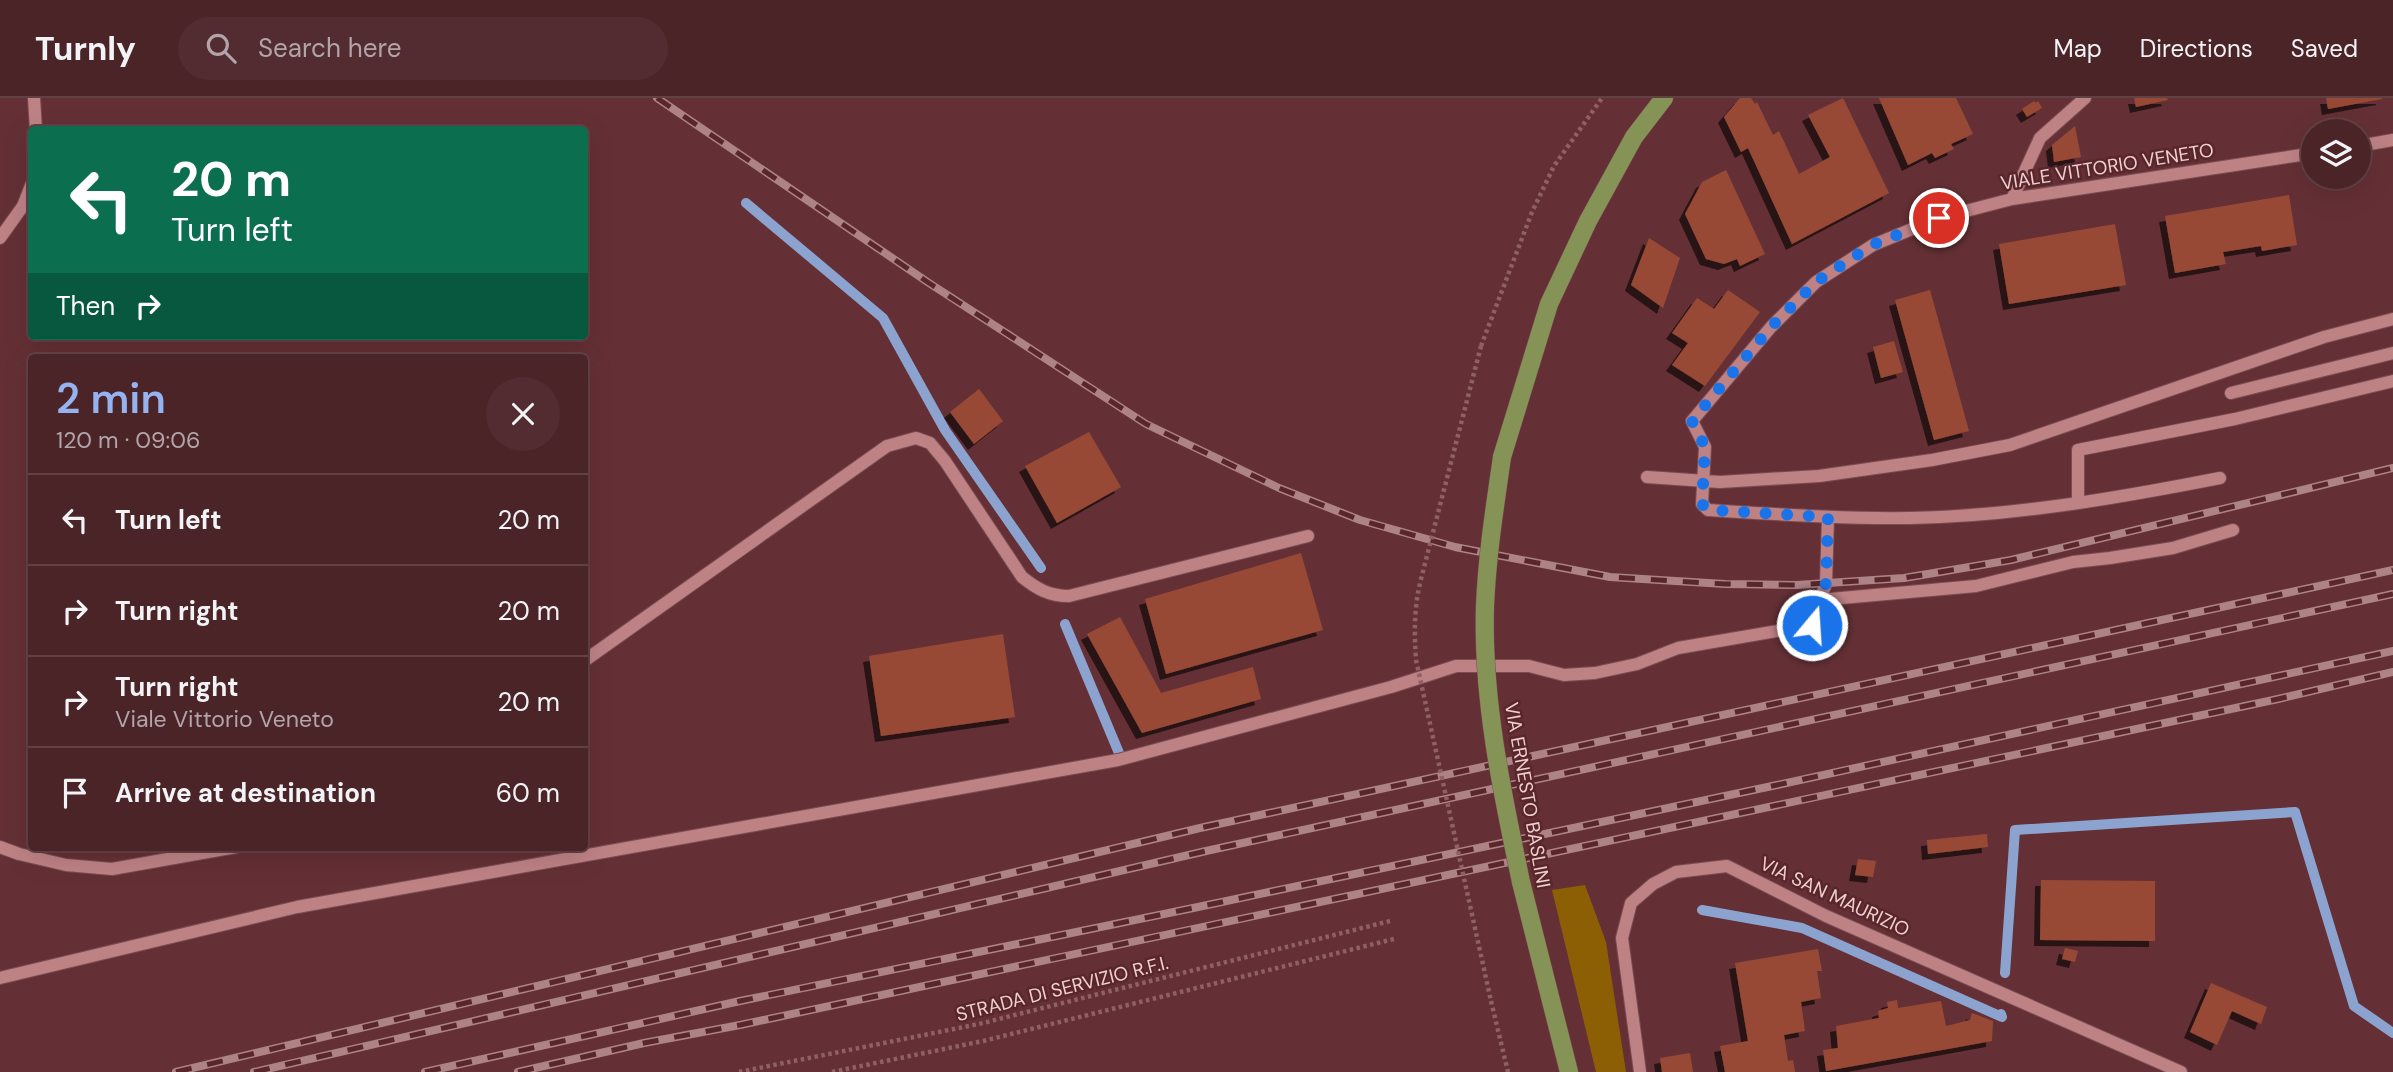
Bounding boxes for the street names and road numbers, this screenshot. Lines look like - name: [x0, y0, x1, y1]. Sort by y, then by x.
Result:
- street label: VIALE VITTORIO VENETO: [1999, 137, 2215, 196]
- street label: VIA ERNESTO BASLINI: [1499, 700, 1556, 890]
- street label: VIA SAN MAURIZIO: [1756, 851, 1914, 942]
- street label: STRADA DI SERVIZIO R.F.I.: [953, 950, 1171, 1027]

